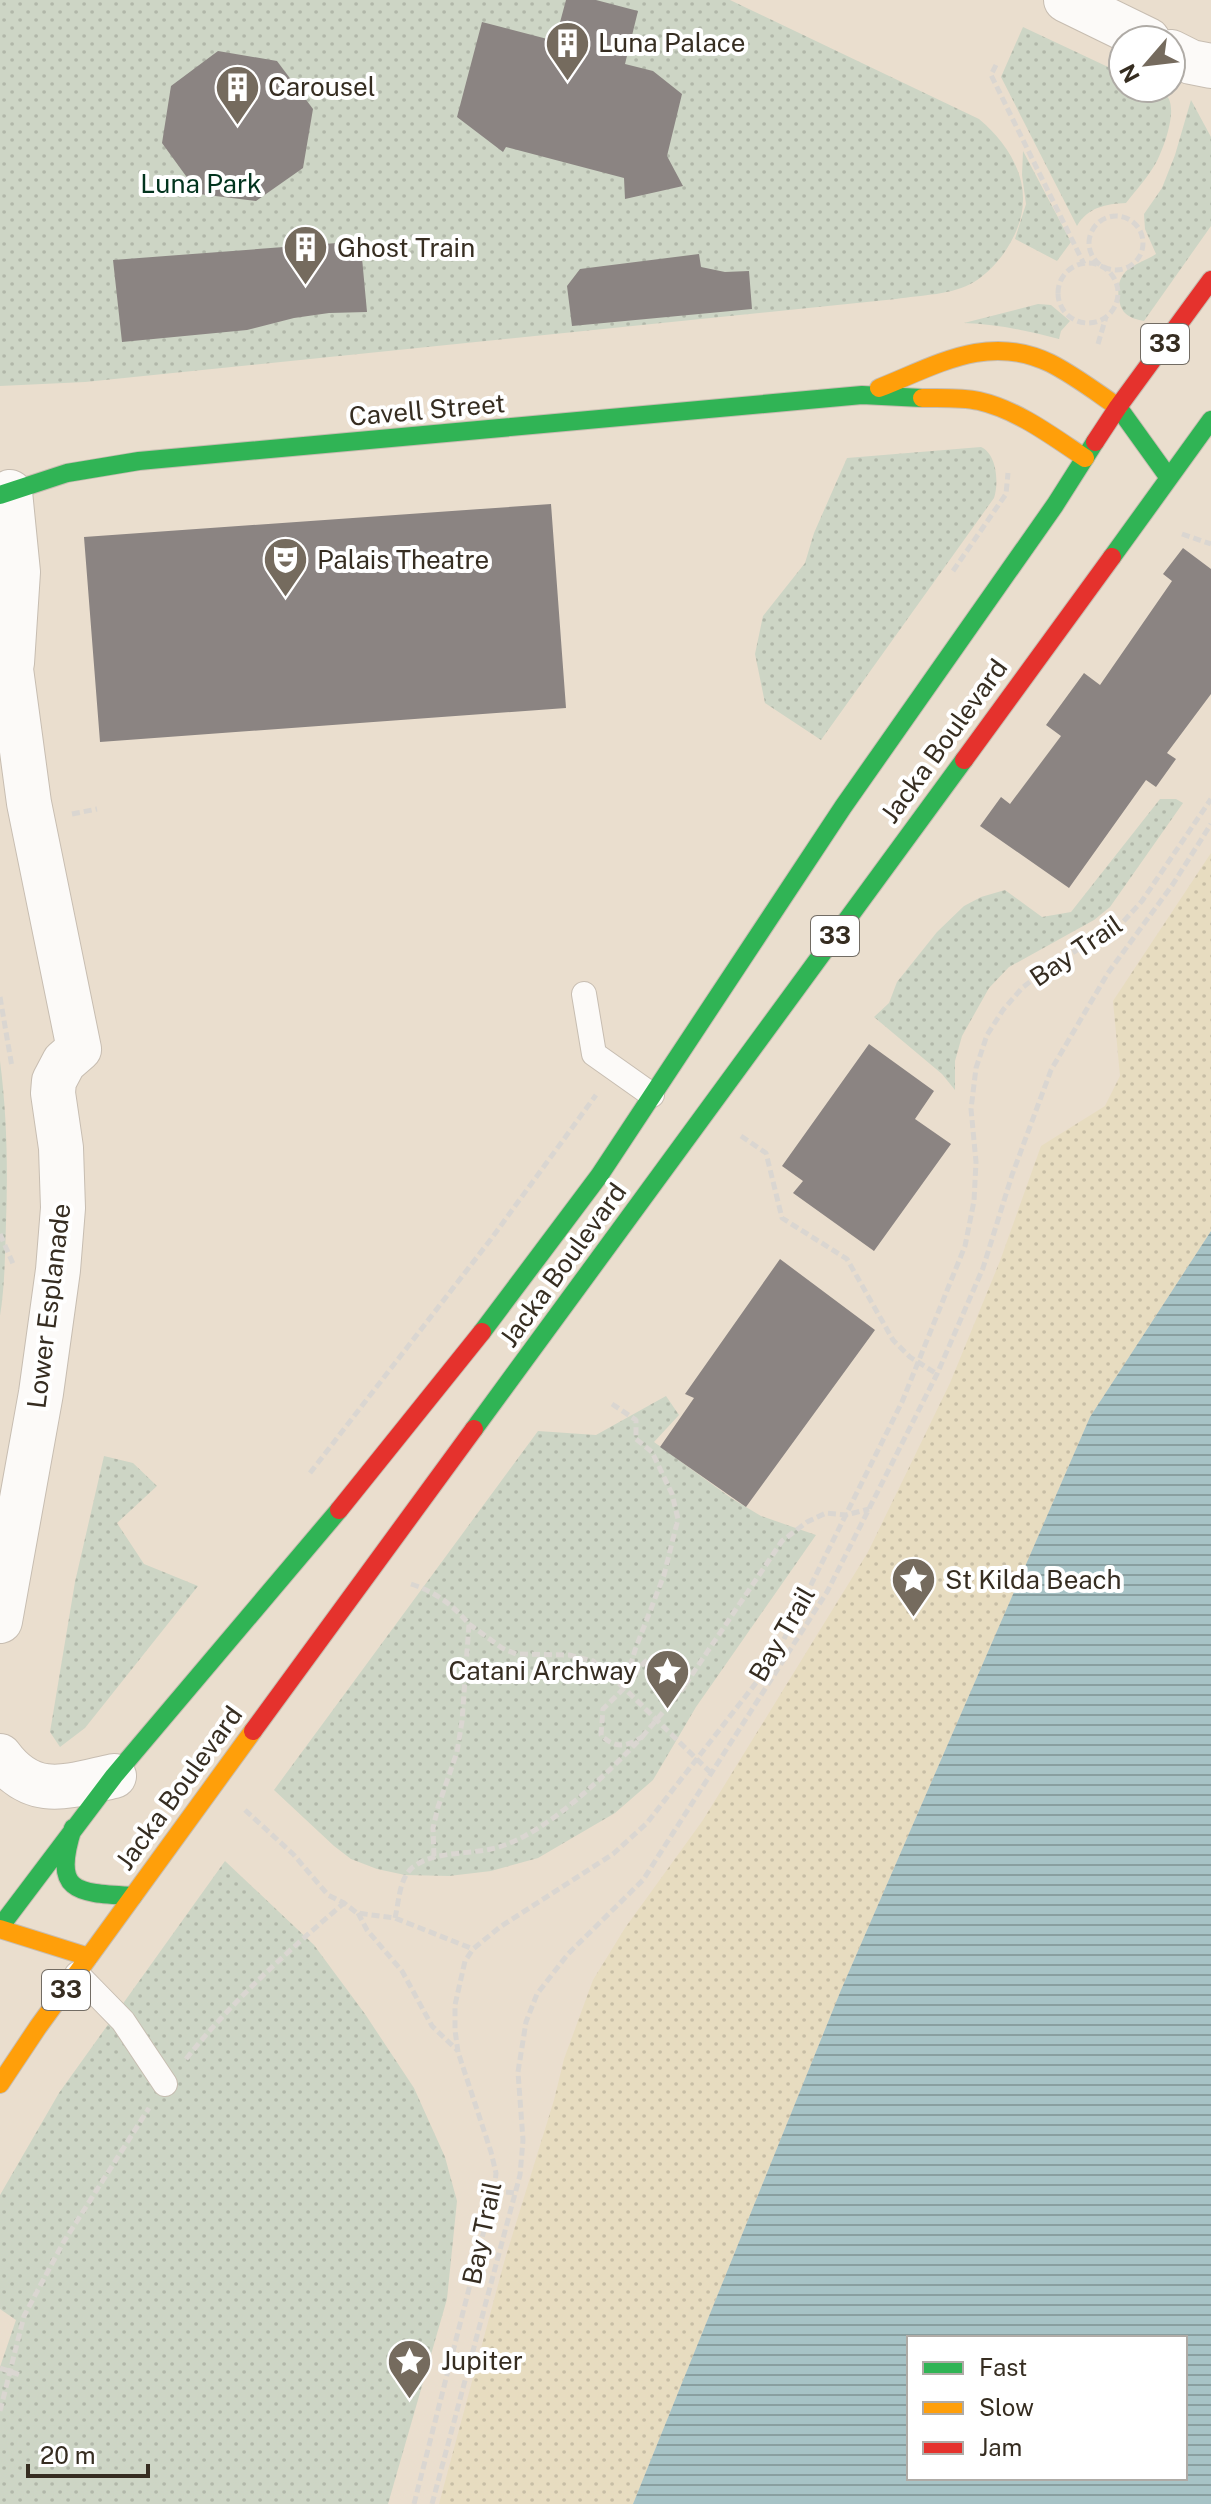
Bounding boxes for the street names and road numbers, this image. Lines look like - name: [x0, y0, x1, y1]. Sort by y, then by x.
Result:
- road number: 33: [1141, 324, 1189, 364]
- street label: Cavell Street: [347, 387, 506, 432]
- street label: Jacka Boulevard: [874, 653, 1013, 829]
- street label: Bay Trail: [1024, 908, 1128, 993]
- road number: 33: [811, 916, 859, 956]
- street label: Jacka Boulevard: [493, 1177, 632, 1353]
- street label: Lower Esplanade: [21, 1202, 76, 1410]
- street label: Bay Trail: [742, 1581, 821, 1687]
- street label: Jacka Boulevard: [109, 1700, 248, 1876]
- road number: 33: [42, 1970, 90, 2010]
- street label: Bay Trail: [455, 2178, 508, 2287]

